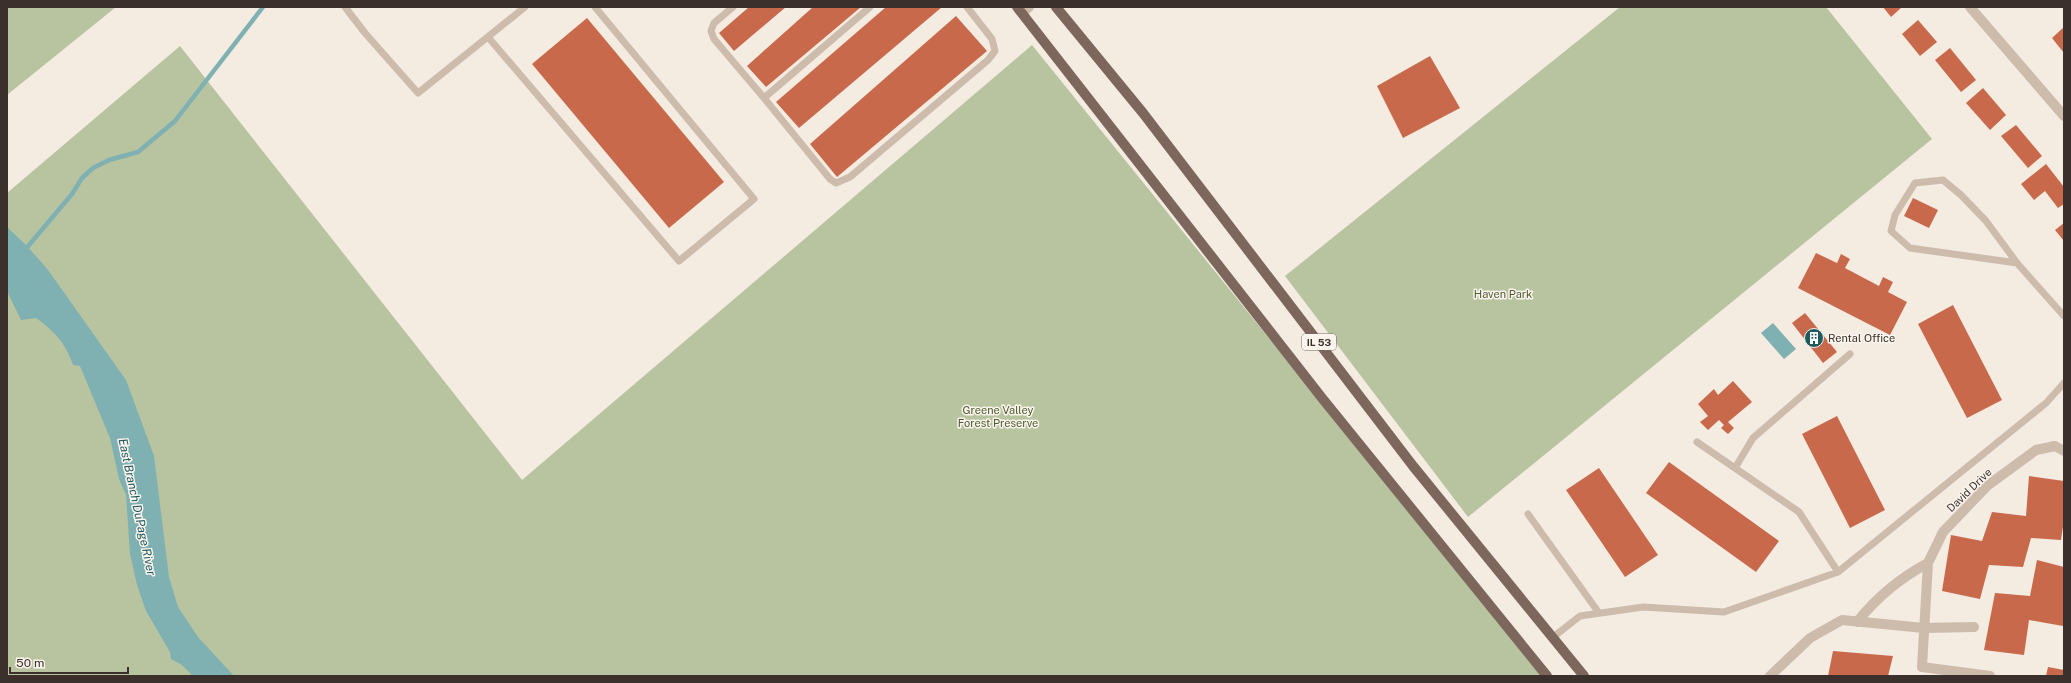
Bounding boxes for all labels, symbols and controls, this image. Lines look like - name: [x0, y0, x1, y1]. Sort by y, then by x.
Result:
- park label: Haven Park: [1474, 288, 1532, 300]
- building icon: Rental Office: [1803, 327, 1825, 349]
- place label: Rental Office: [1828, 332, 1895, 344]
- road number: IL 53: [1302, 334, 1336, 350]
- park label: Greene Valley Forest Preserve: [958, 404, 1038, 429]
- water label: East Branch DuPage River: [116, 437, 158, 577]
- street label: David Drive: [1944, 466, 1994, 514]
- scale bar: [10, 649, 128, 675]
- text: 50 m: [16, 656, 44, 670]

